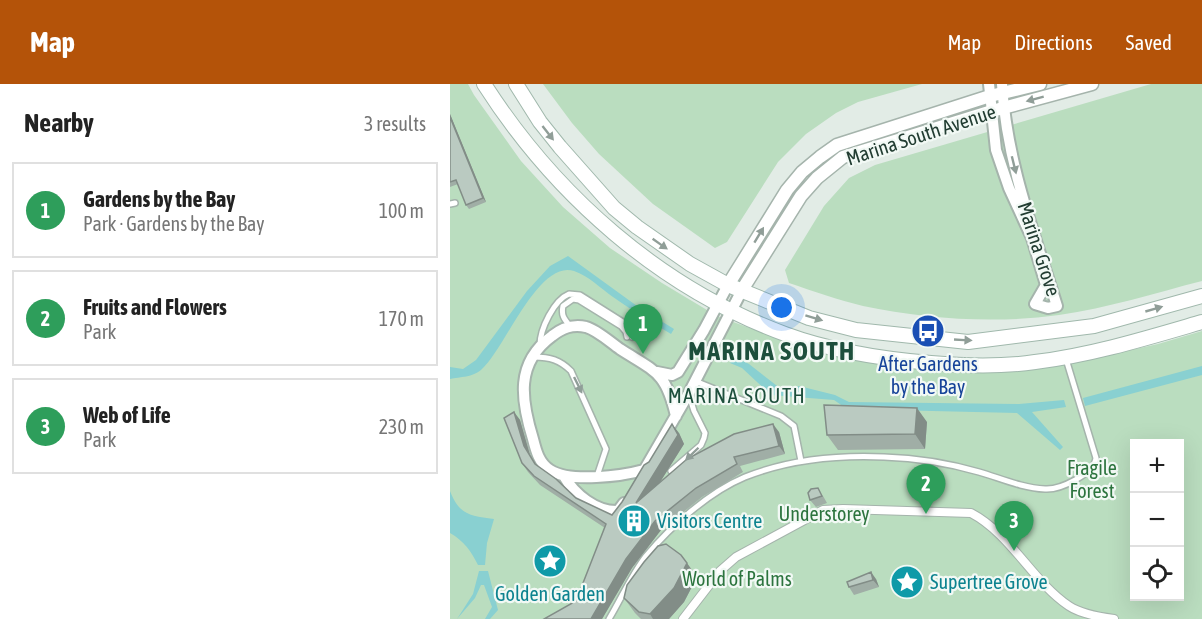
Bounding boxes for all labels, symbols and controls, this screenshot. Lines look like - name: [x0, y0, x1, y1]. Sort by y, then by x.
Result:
- text: Map: [30, 26, 75, 58]
- text: Map: [947, 30, 981, 54]
- text: Directions: [1014, 30, 1093, 54]
- text: Saved: [1126, 30, 1172, 54]
- one-way arrow: [1026, 95, 1044, 105]
- street label: Marina South Avenue: [843, 99, 999, 170]
- text: Nearby: [24, 108, 94, 138]
- text: 3 results: [364, 112, 426, 135]
- one-way arrow: [542, 125, 554, 140]
- one-way arrow: [1010, 156, 1020, 175]
- text: Gardens by the Bay: [83, 186, 235, 212]
- text: 1: [41, 199, 50, 222]
- text: 100 m: [379, 199, 424, 222]
- street label: Marina Grove: [1013, 199, 1066, 299]
- text: Park · Gardens by the Bay: [83, 212, 265, 235]
- one-way arrow: [753, 227, 764, 243]
- one-way arrow: [652, 238, 668, 249]
- your location: [767, 293, 796, 322]
- text: Fruits and Flowers: [83, 294, 227, 320]
- pin: 1: [624, 304, 662, 354]
- one-way arrow: [1145, 304, 1163, 314]
- text: 2: [41, 307, 50, 330]
- text: 170 m: [379, 307, 424, 330]
- bus stop icon: After Gardens by the Bay: [910, 313, 946, 349]
- one-way arrow: [805, 314, 823, 324]
- text: Park: [83, 320, 116, 343]
- district label: MARINA SOUTH: [688, 336, 856, 366]
- one-way arrow: [953, 336, 972, 345]
- place label: After Gardens by the Bay: [878, 352, 978, 398]
- one-way arrow: [573, 376, 583, 394]
- district label: MARINA SOUTH: [668, 383, 806, 407]
- text: Web of Life: [83, 402, 171, 428]
- text: 3: [41, 415, 50, 438]
- text: 230 m: [379, 415, 424, 438]
- text: Park: [83, 428, 116, 451]
- map controls: [1130, 439, 1184, 601]
- button: +: [1130, 439, 1184, 493]
- one-way arrow: [685, 446, 699, 460]
- park label: Fragile Forest: [1067, 456, 1117, 502]
- pin: 2: [906, 464, 946, 514]
- button: −: [1130, 493, 1184, 547]
- park label: Understorey: [779, 502, 870, 525]
- pin: 3: [994, 502, 1034, 551]
- building icon: Visitors Centre: [616, 503, 652, 539]
- place label: Visitors Centre: [657, 509, 762, 532]
- place icon: Golden Garden: [532, 543, 568, 579]
- button: locate: [1130, 547, 1184, 601]
- place icon: Supertree Grove: [889, 564, 925, 600]
- park label: World of Palms: [682, 567, 792, 590]
- place label: Supertree Grove: [930, 570, 1048, 593]
- place label: Golden Garden: [495, 582, 605, 605]

